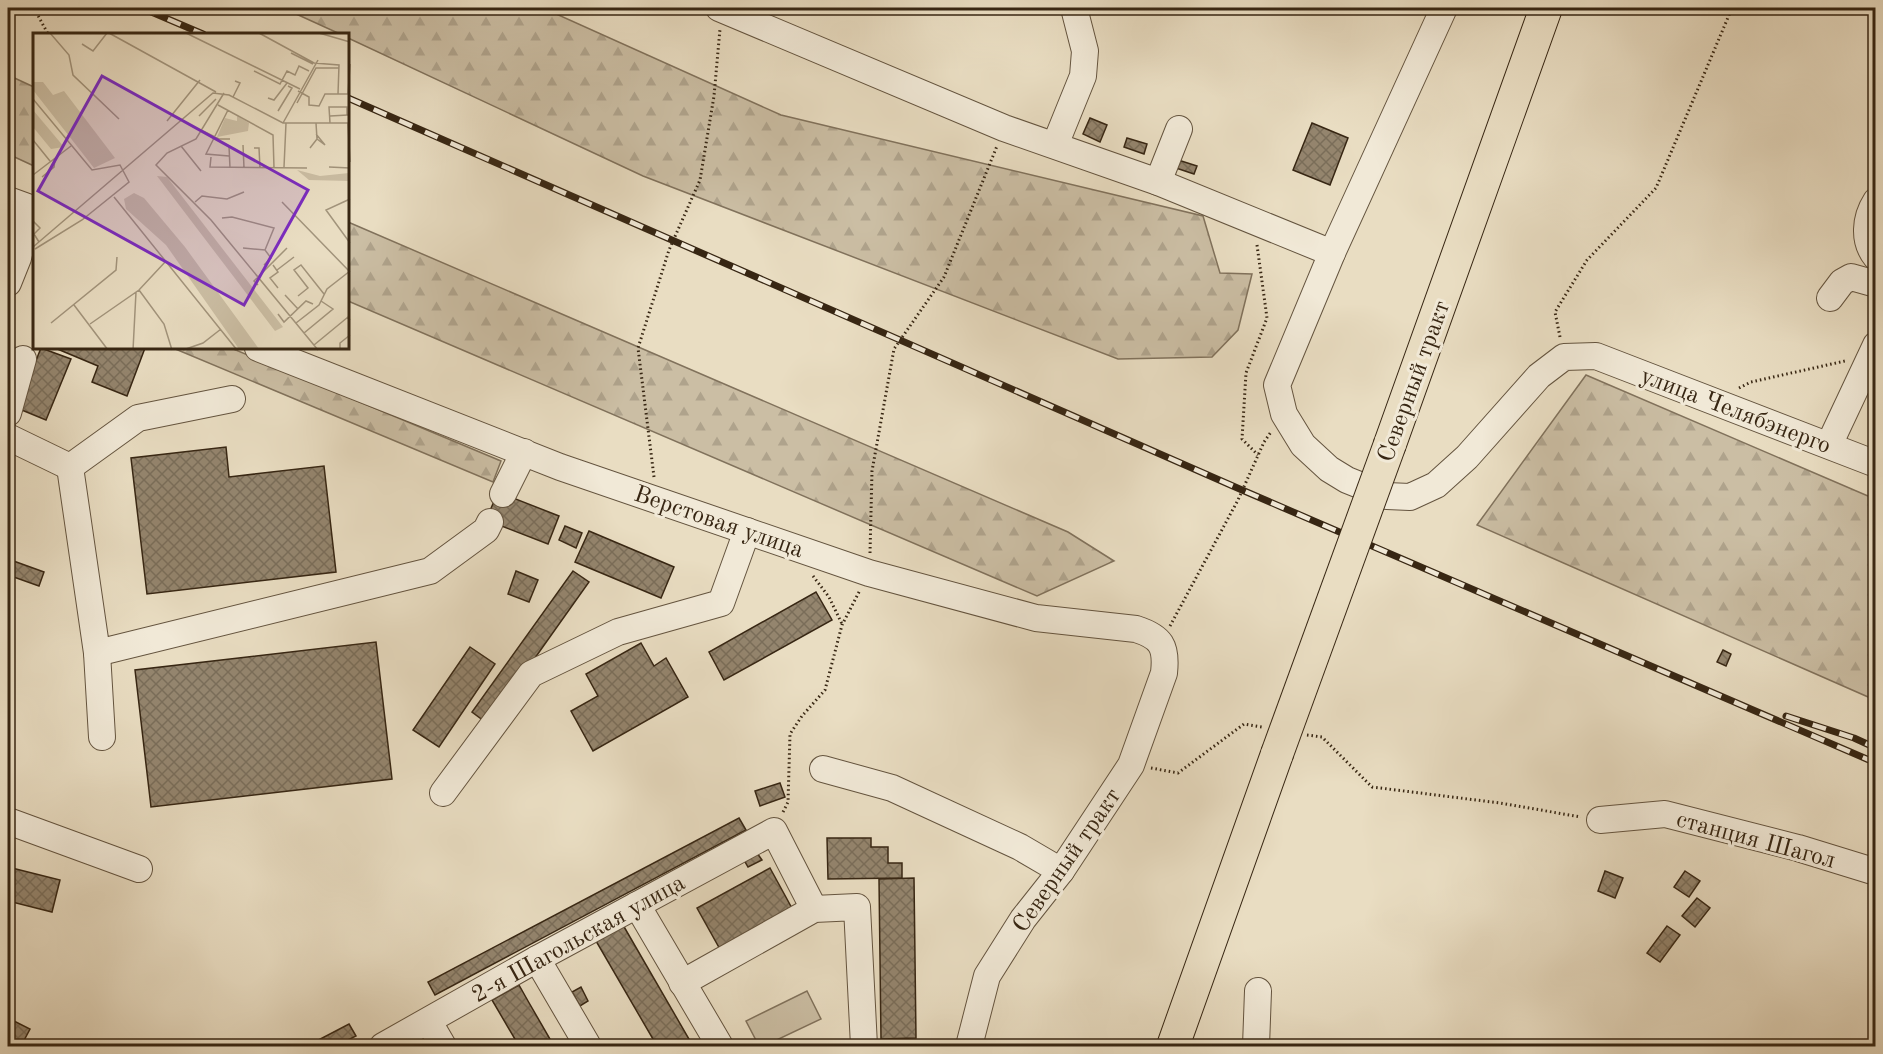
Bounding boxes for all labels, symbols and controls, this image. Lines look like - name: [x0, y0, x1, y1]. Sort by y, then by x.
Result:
- inset map: [33, 33, 350, 350]
- street label: Северный тракт: [1375, 298, 1455, 466]
- street label: улица Челябэнерго: [1637, 365, 1834, 459]
- street label: Верстовая улица: [630, 483, 806, 563]
- street label: Северный тракт: [1009, 785, 1126, 938]
- street label: станция Шагол: [1673, 808, 1838, 874]
- street label: 2-я Шагольская улица: [468, 871, 690, 1008]

